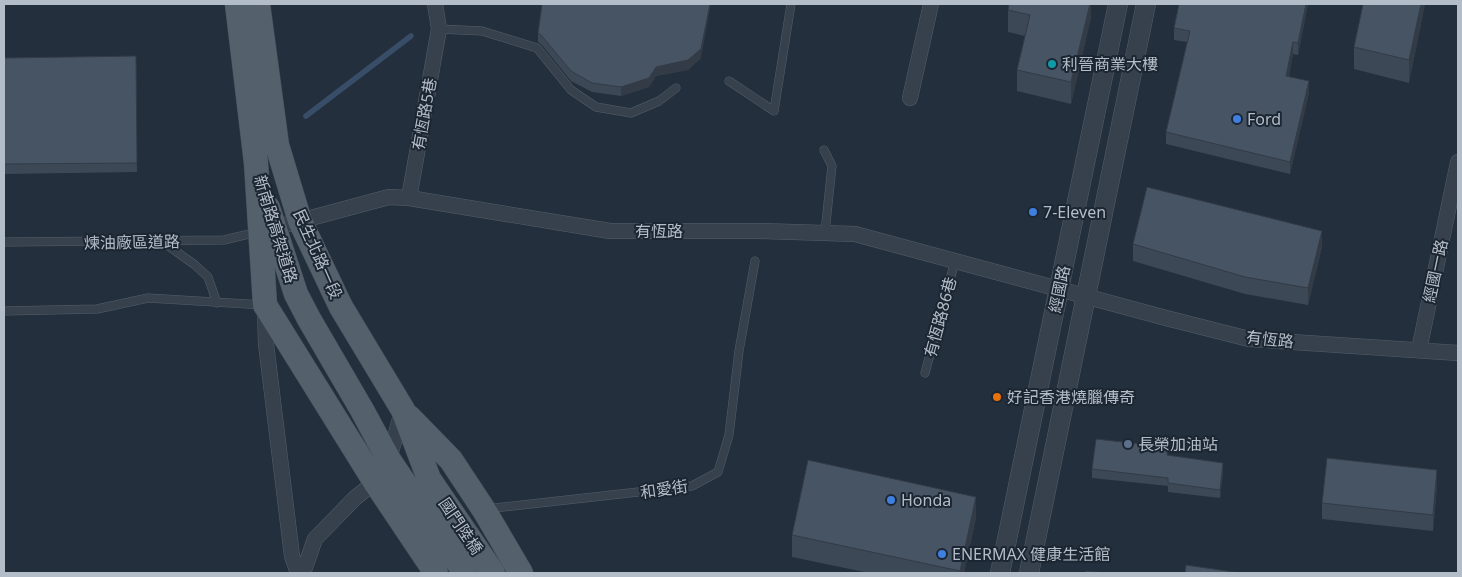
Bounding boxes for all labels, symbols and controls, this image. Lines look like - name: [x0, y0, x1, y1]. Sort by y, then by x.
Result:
- place label: 利晉商業大樓: [1062, 53, 1158, 75]
- marker: 利晉商業大樓: [1046, 58, 1058, 70]
- street label: 有恆路5巷: [407, 76, 441, 152]
- place label: Ford: [1247, 108, 1281, 130]
- marker: Ford: [1231, 113, 1243, 125]
- street label: 新南路高架道路: [249, 172, 303, 286]
- place label: 7-Eleven: [1043, 201, 1106, 223]
- street label: 民生北路一段: [288, 206, 348, 302]
- marker: 7-Eleven: [1027, 206, 1039, 218]
- street label: 有恆路: [635, 220, 683, 242]
- street label: 煉油廠區道路: [84, 230, 180, 254]
- street label: 經國一路: [1418, 237, 1452, 305]
- street label: 經國路: [1043, 263, 1075, 315]
- street label: 有恆路86巷: [919, 274, 961, 360]
- street label: 有恆路: [1245, 326, 1295, 352]
- place label: 好記香港燒臘傳奇: [1007, 386, 1135, 408]
- marker: 好記香港燒臘傳奇: [991, 391, 1003, 403]
- place label: 長榮加油站: [1138, 433, 1218, 455]
- marker: 長榮加油站: [1122, 438, 1134, 450]
- street label: 和愛街: [639, 475, 689, 503]
- place label: Honda: [901, 489, 951, 511]
- street label: 國門陸橋: [434, 493, 488, 559]
- marker: Honda: [885, 494, 897, 506]
- place label: ENERMAX 健康生活館: [952, 543, 1110, 565]
- marker: ENERMAX 健康生活館: [936, 548, 948, 560]

